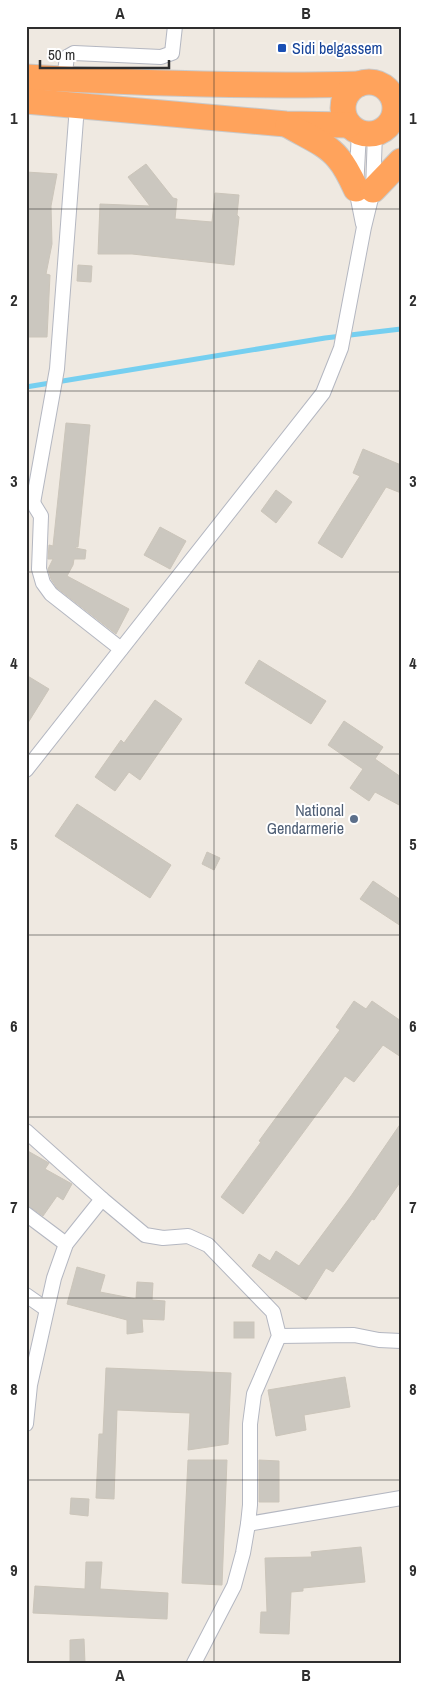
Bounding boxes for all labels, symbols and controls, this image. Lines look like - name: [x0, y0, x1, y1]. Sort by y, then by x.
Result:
- text: A: [115, 2, 125, 24]
- text: B: [301, 2, 311, 24]
- place label: Sidi belgassem: [292, 37, 382, 59]
- scale bar: [40, 38, 169, 70]
- marker: Sidi belgassem: [276, 42, 288, 54]
- text: 50 m: [48, 44, 75, 65]
- text: 1: [10, 107, 18, 129]
- text: 1: [409, 107, 417, 129]
- text: 2: [10, 289, 18, 311]
- text: 2: [409, 289, 417, 311]
- text: 3: [10, 470, 18, 492]
- text: 3: [409, 470, 417, 492]
- text: 4: [10, 652, 18, 674]
- text: 4: [409, 652, 417, 674]
- place label: National Gendarmerie: [267, 799, 344, 839]
- marker: National Gendarmerie: [348, 813, 360, 825]
- text: 5: [10, 833, 18, 855]
- text: 5: [409, 833, 417, 855]
- text: 6: [10, 1015, 18, 1037]
- text: 6: [409, 1015, 417, 1037]
- text: 7: [10, 1196, 18, 1218]
- text: 7: [409, 1196, 417, 1218]
- text: 8: [10, 1378, 18, 1400]
- text: 8: [409, 1378, 417, 1400]
- text: 9: [10, 1559, 18, 1581]
- text: 9: [409, 1559, 417, 1581]
- text: A: [115, 1664, 125, 1686]
- text: B: [301, 1664, 311, 1686]

